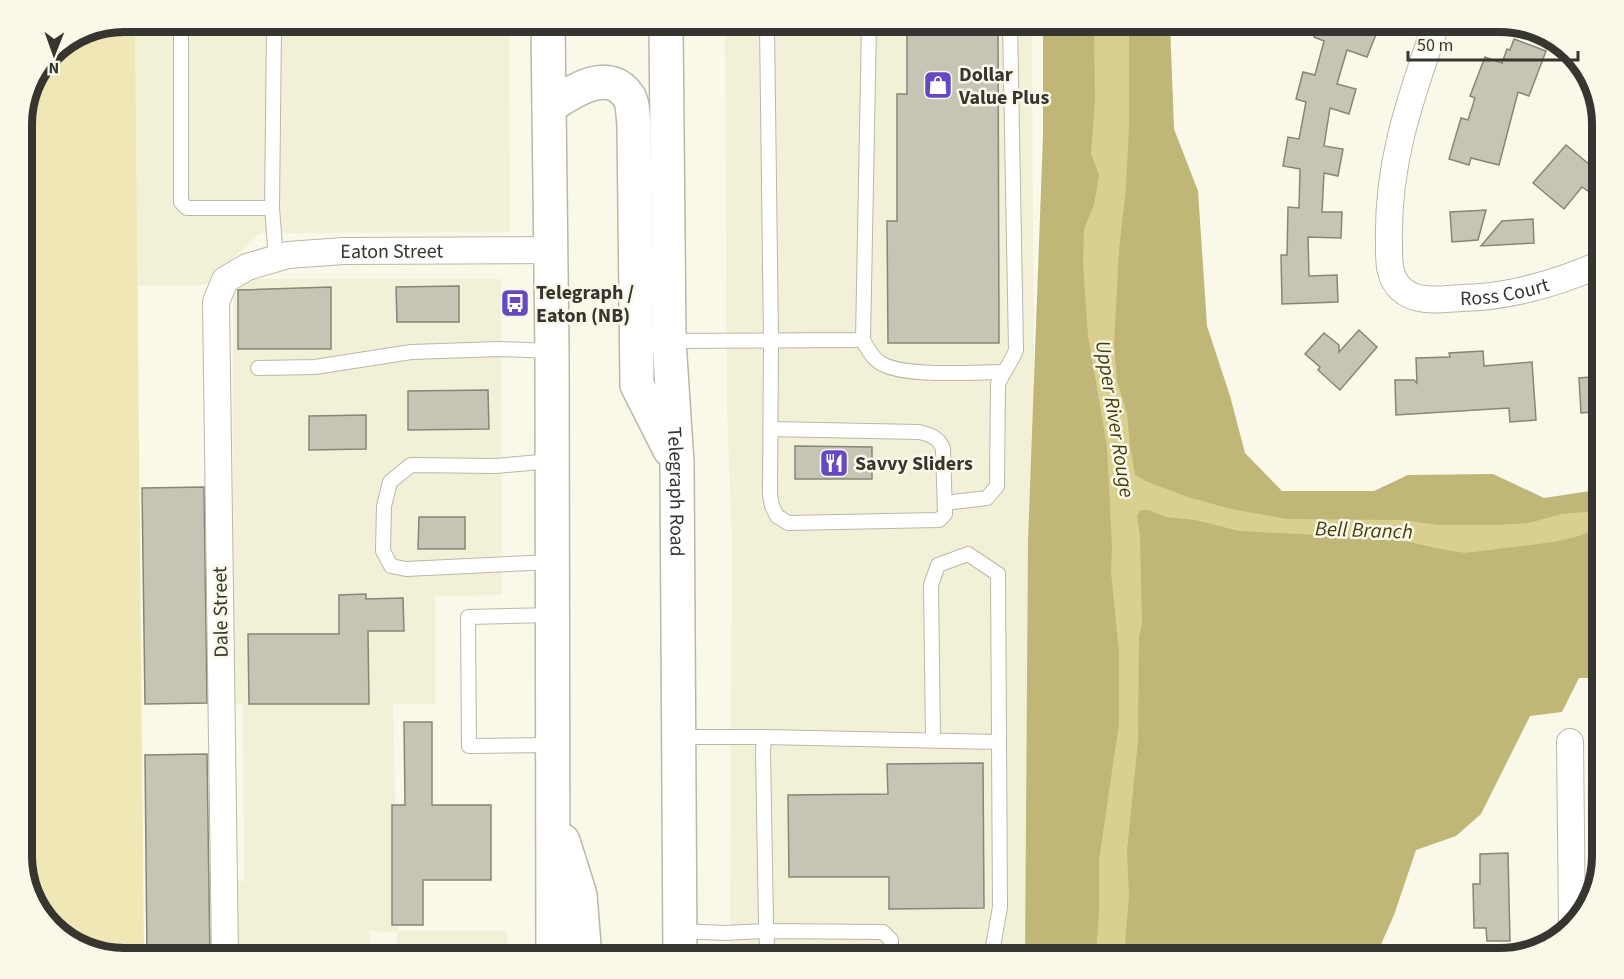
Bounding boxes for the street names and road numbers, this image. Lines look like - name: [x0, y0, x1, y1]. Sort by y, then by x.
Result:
- street label: Eaton Street: [340, 238, 443, 266]
- street label: Ross Court: [1460, 271, 1553, 313]
- street label: Telegraph Road: [660, 426, 691, 557]
- street label: Dale Street: [206, 566, 236, 658]

